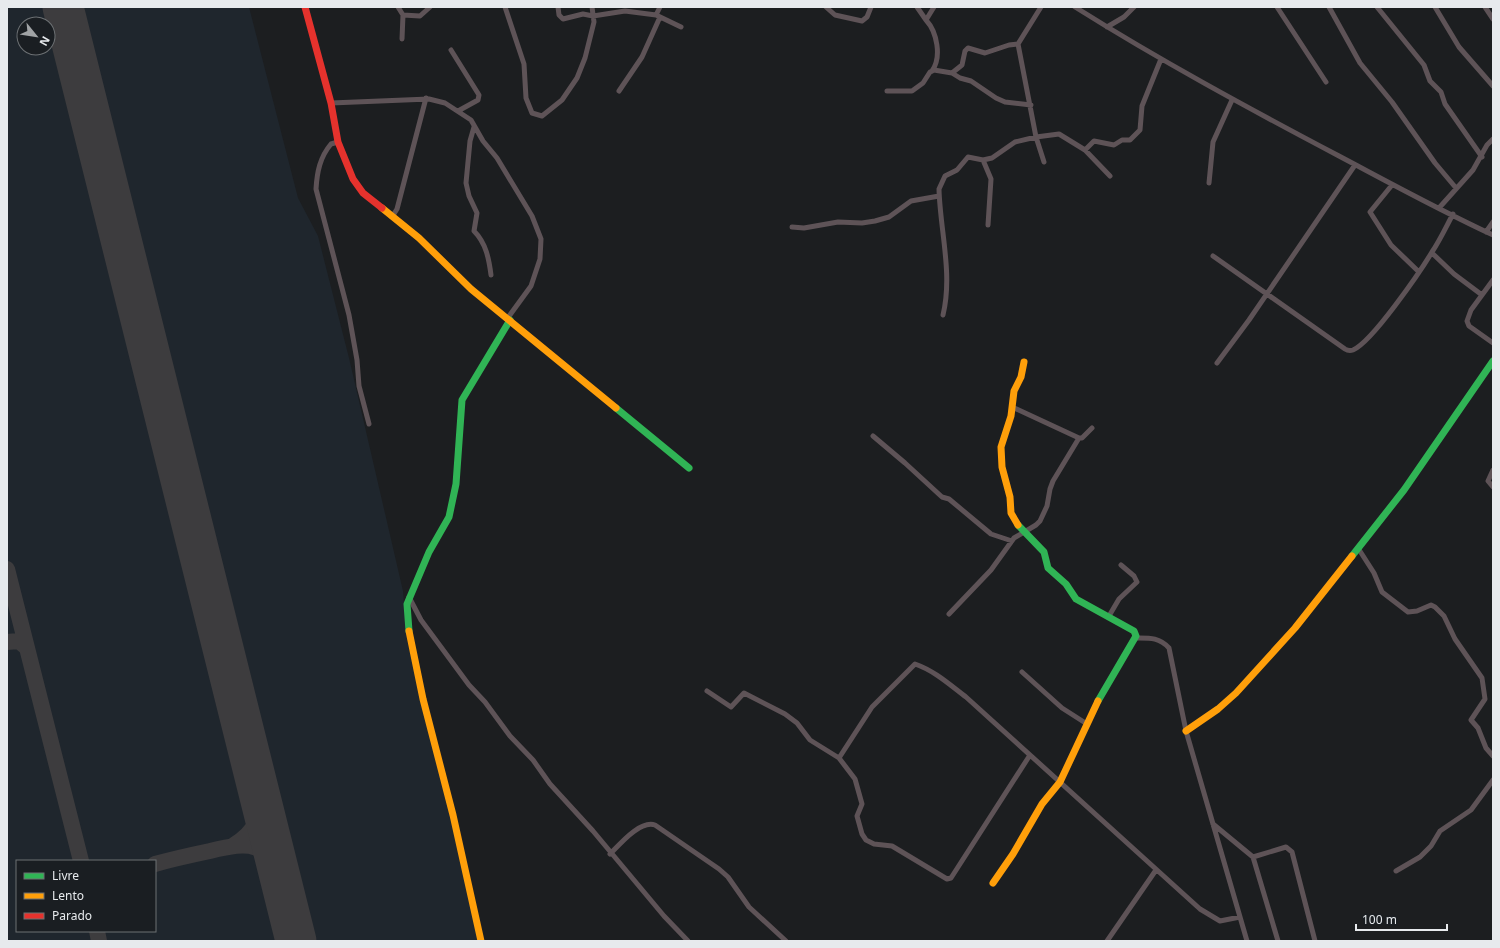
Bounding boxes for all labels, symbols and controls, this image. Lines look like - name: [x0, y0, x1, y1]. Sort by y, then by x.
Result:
- north arrow: [16, 16, 56, 56]
- text: N: [36, 34, 54, 49]
- legend: [16, 860, 156, 932]
- text: Livre: [52, 867, 79, 884]
- text: Lento: [52, 887, 84, 904]
- scale bar: [1356, 906, 1447, 932]
- text: Parado: [52, 907, 92, 924]
- text: 100 m: [1362, 911, 1397, 928]

